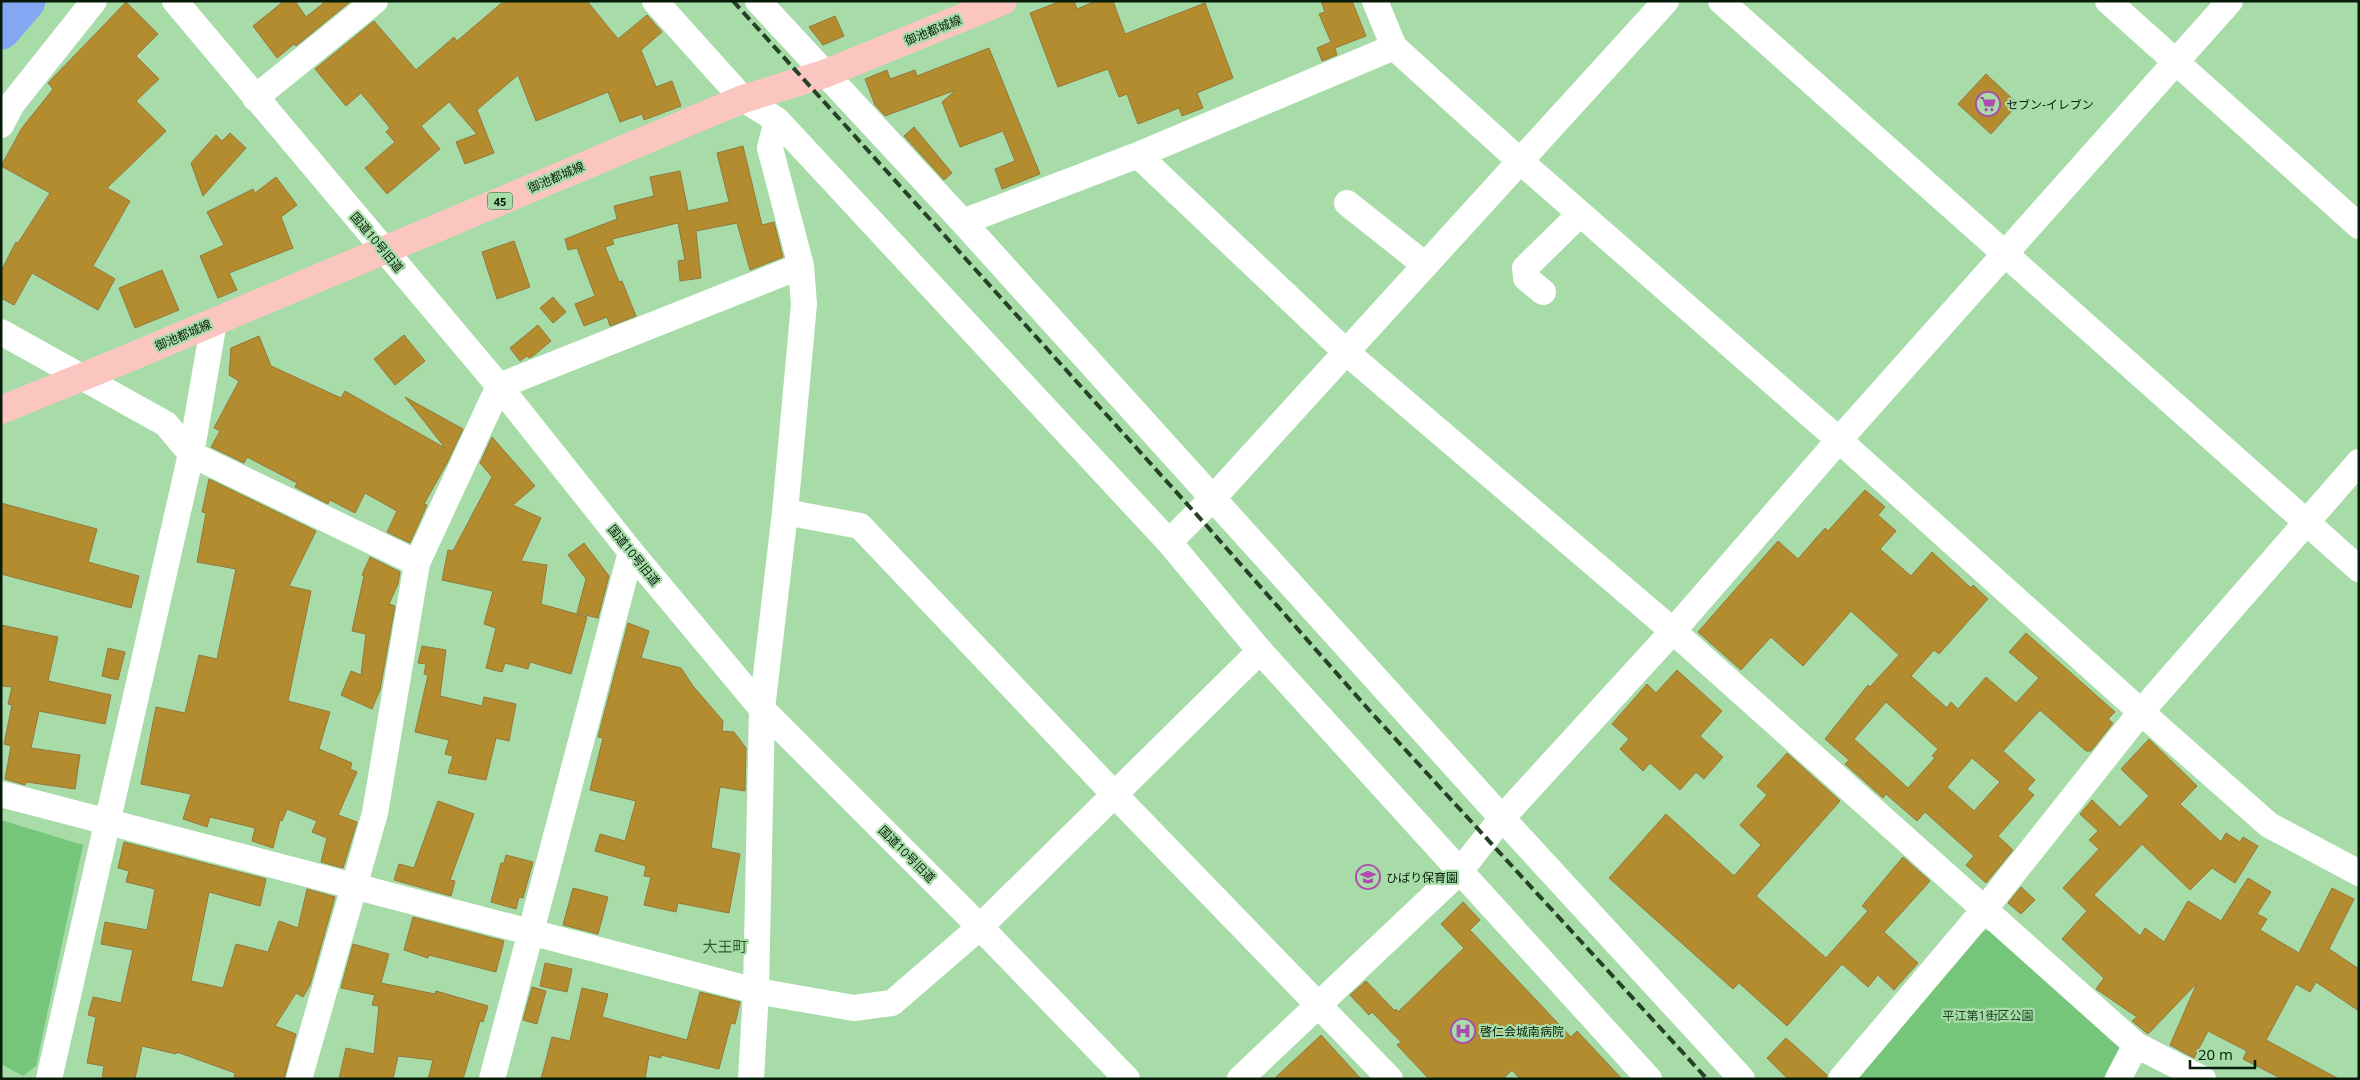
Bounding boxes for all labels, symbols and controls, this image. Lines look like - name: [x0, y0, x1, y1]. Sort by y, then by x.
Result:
- street label: 御池都城線: [902, 11, 964, 49]
- supermarket icon: セブン-イレブン: [1975, 91, 2001, 117]
- place label: セブン-イレブン: [2006, 96, 2094, 113]
- street label: 御池都城線: [525, 157, 587, 197]
- road number: 45: [488, 192, 512, 210]
- street label: 国道10号旧道: [347, 208, 407, 276]
- street label: 御池都城線: [152, 315, 214, 355]
- street label: 国道10号旧道: [604, 521, 664, 589]
- street label: 国道10号旧道: [875, 822, 939, 886]
- school or university icon: ひばり保育園: [1355, 864, 1381, 890]
- place label: ひばり保育園: [1386, 869, 1458, 886]
- district label: 大王町: [702, 936, 748, 956]
- park label: 平江第1街区公園: [1943, 1007, 2033, 1024]
- hospital icon: 啓仁会城南病院: [1450, 1018, 1476, 1044]
- place label: 啓仁会城南病院: [1480, 1023, 1564, 1040]
- scale bar: [2190, 1038, 2255, 1070]
- text: 20 m: [2198, 1044, 2233, 1064]

